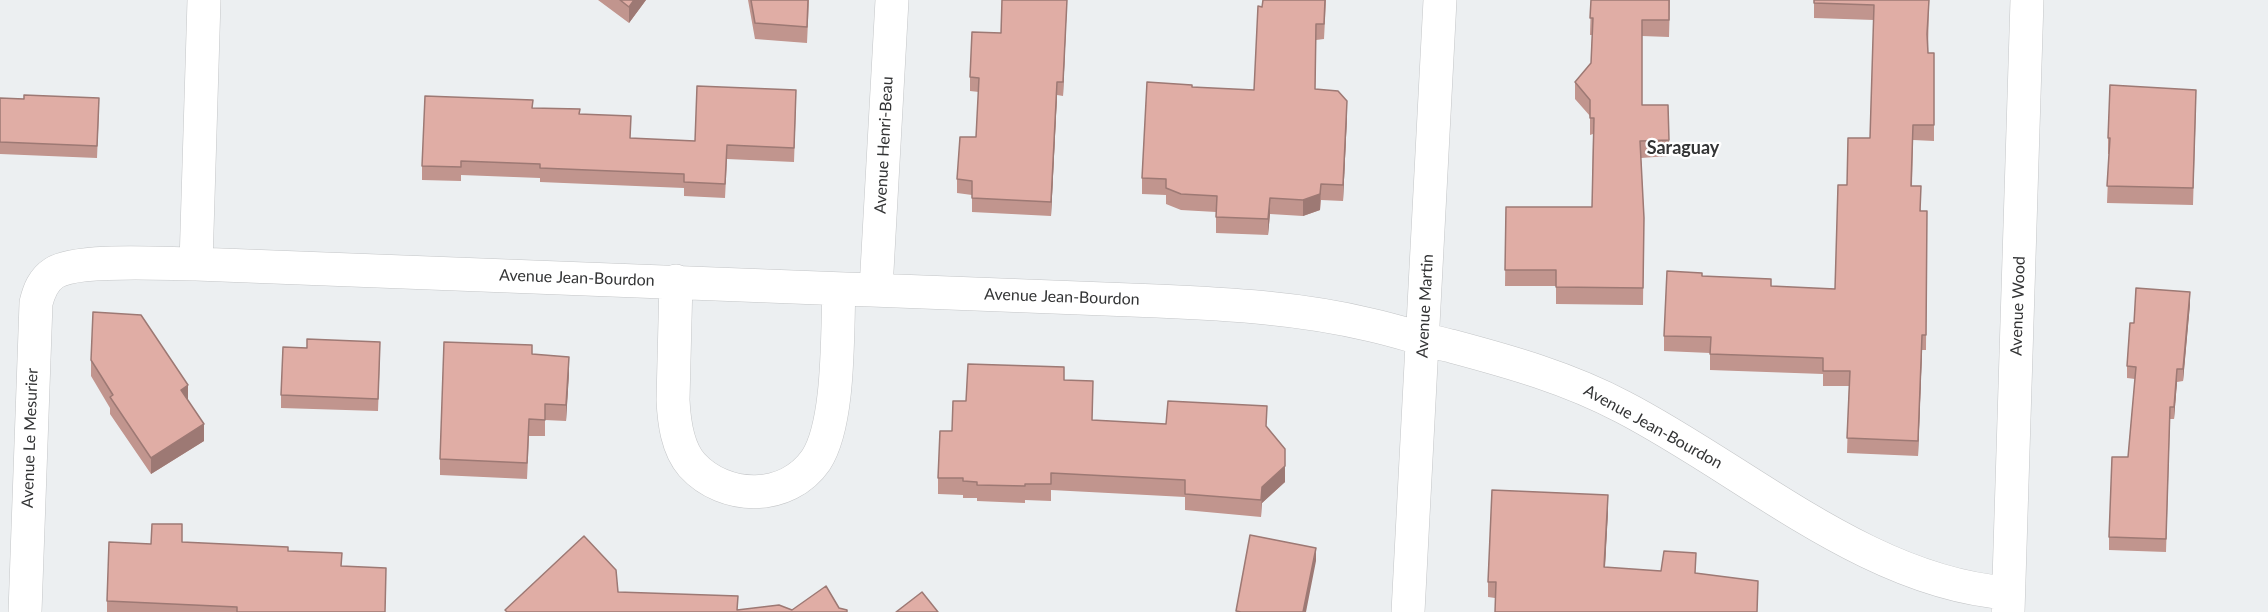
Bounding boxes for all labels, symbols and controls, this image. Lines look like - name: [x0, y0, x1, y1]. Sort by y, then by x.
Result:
- street label: Avenue Henri-Beau: [871, 76, 897, 214]
- district label: Saraguay: [1647, 137, 1719, 159]
- street label: Avenue Martin: [1413, 253, 1437, 359]
- street label: Avenue Wood: [2007, 256, 2029, 356]
- street label: Avenue Jean-Bourdon: [499, 266, 655, 290]
- street label: Avenue Jean-Bourdon: [984, 285, 1140, 309]
- street label: Avenue Le Mesurier: [18, 368, 42, 508]
- street label: Avenue Jean-Bourdon: [1580, 381, 1726, 473]

